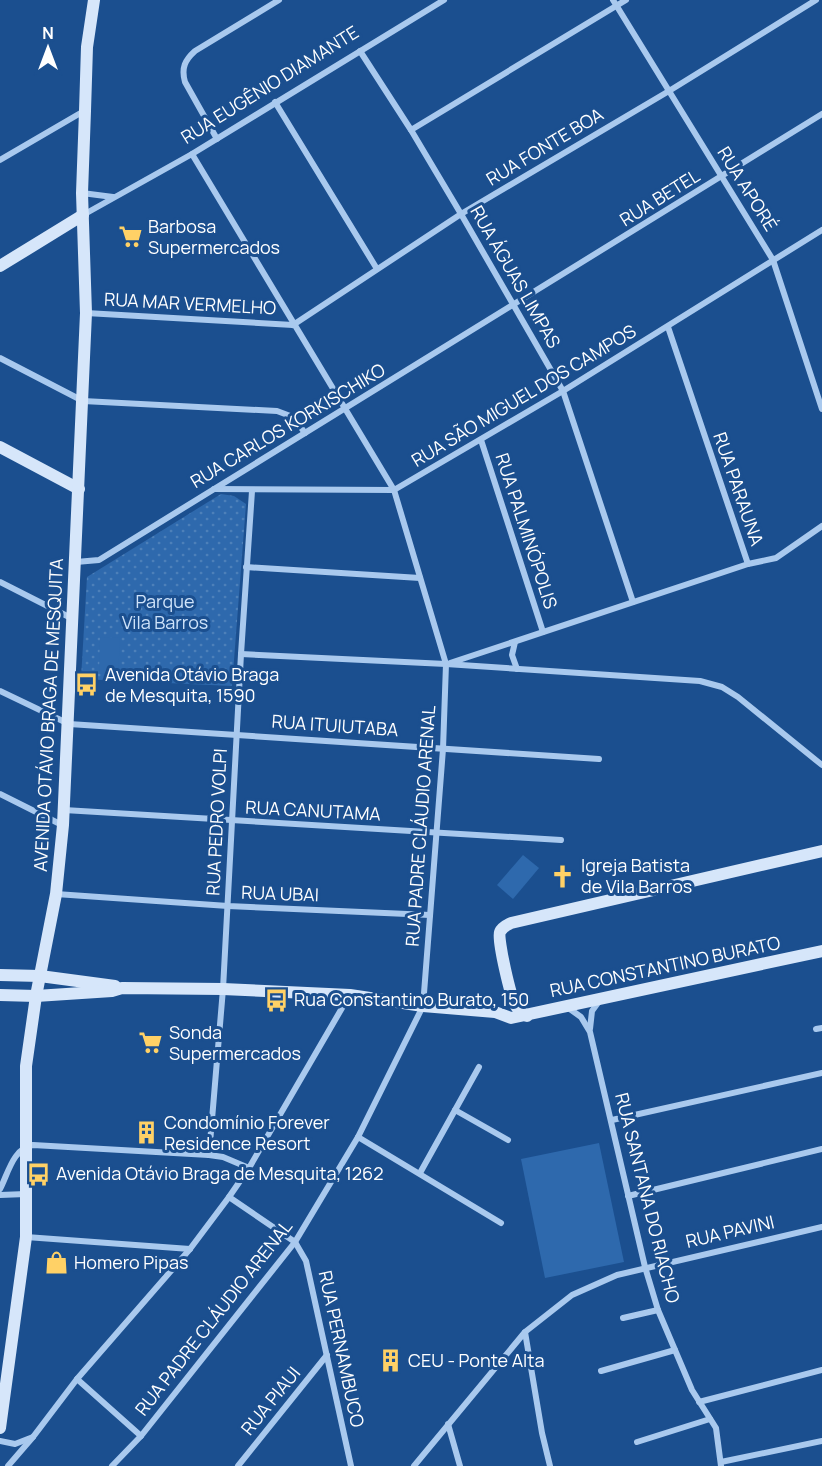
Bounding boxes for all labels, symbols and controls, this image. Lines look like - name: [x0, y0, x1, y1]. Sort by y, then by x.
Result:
- north arrow: [18, 18, 78, 78]
- street label: RUA EUGÊNIO DIAMANTE: [176, 20, 363, 149]
- text: N: [42, 22, 54, 44]
- street label: RUA FONTE BOA: [481, 101, 608, 191]
- street label: RUA APORÉ: [712, 142, 783, 235]
- street label: RUA BETEL: [615, 163, 704, 231]
- street label: RUA ÁGUAS LIMPAS: [465, 201, 566, 352]
- place label: Barbosa Supermercados: [148, 214, 280, 259]
- supermarket icon: Barbosa Supermercados: [117, 224, 143, 250]
- street label: RUA MAR VERMELHO: [103, 287, 277, 319]
- street label: RUA SÃO MIGUEL DOS CAMPOS: [407, 318, 640, 472]
- street label: RUA CARLOS KORKISCHIKO: [186, 357, 389, 493]
- street label: RUA PARAUNA: [708, 429, 770, 549]
- street label: RUA PALMINÓPOLIS: [490, 450, 563, 611]
- street label: AVENIDA OTÁVIO BRAGA DE MESQUITA: [28, 557, 68, 872]
- park label: Parque Vila Barros: [122, 589, 208, 634]
- place label: Avenida Otávio Braga de Mesquita, 1590: [105, 662, 279, 707]
- bus stop icon: Avenida Otávio Braga de Mesquita, 1590: [74, 672, 100, 698]
- street label: RUA PADRE CLÁUDIO ARENAL: [400, 705, 440, 947]
- street label: RUA ITUIUTABA: [271, 709, 400, 741]
- street label: RUA PEDRO VOLPI: [200, 748, 232, 896]
- street label: RUA CANUTAMA: [245, 794, 382, 826]
- place label: Igreja Batista de Vila Barros: [581, 853, 692, 898]
- church icon: Igreja Batista de Vila Barros: [550, 863, 576, 889]
- street label: RUA UBAI: [241, 880, 319, 906]
- street label: RUA CONSTANTINO BURATO: [547, 930, 782, 1002]
- bus stop icon: Rua Constantino Burato, 150: [263, 987, 289, 1013]
- place label: Rua Constantino Burato, 150: [294, 987, 529, 1011]
- place label: Sonda Supermercados: [169, 1020, 301, 1065]
- supermarket icon: Sonda Supermercados: [138, 1030, 164, 1056]
- street label: RUA SANTANA DO RIACHO: [610, 1090, 686, 1305]
- place label: Condomínio Forever Residence Resort: [164, 1110, 330, 1155]
- building icon: Condomínio Forever Residence Resort: [133, 1120, 159, 1146]
- bus stop icon: Avenida Otávio Braga de Mesquita, 1262: [25, 1161, 51, 1187]
- place label: Avenida Otávio Braga de Mesquita, 1262: [56, 1161, 384, 1185]
- street label: RUA PAVINI: [683, 1209, 776, 1253]
- street label: RUA PADRE CLÁUDIO ARENAL: [129, 1215, 297, 1420]
- shop icon: Homero Pipas: [43, 1250, 69, 1276]
- place label: Homero Pipas: [74, 1250, 188, 1274]
- street label: RUA PERNAMBUCO: [314, 1268, 370, 1429]
- building icon: CEU - Ponte Alta: [377, 1348, 403, 1374]
- place label: CEU - Ponte Alta: [408, 1348, 544, 1372]
- street label: RUA PIAUI: [235, 1361, 305, 1440]

